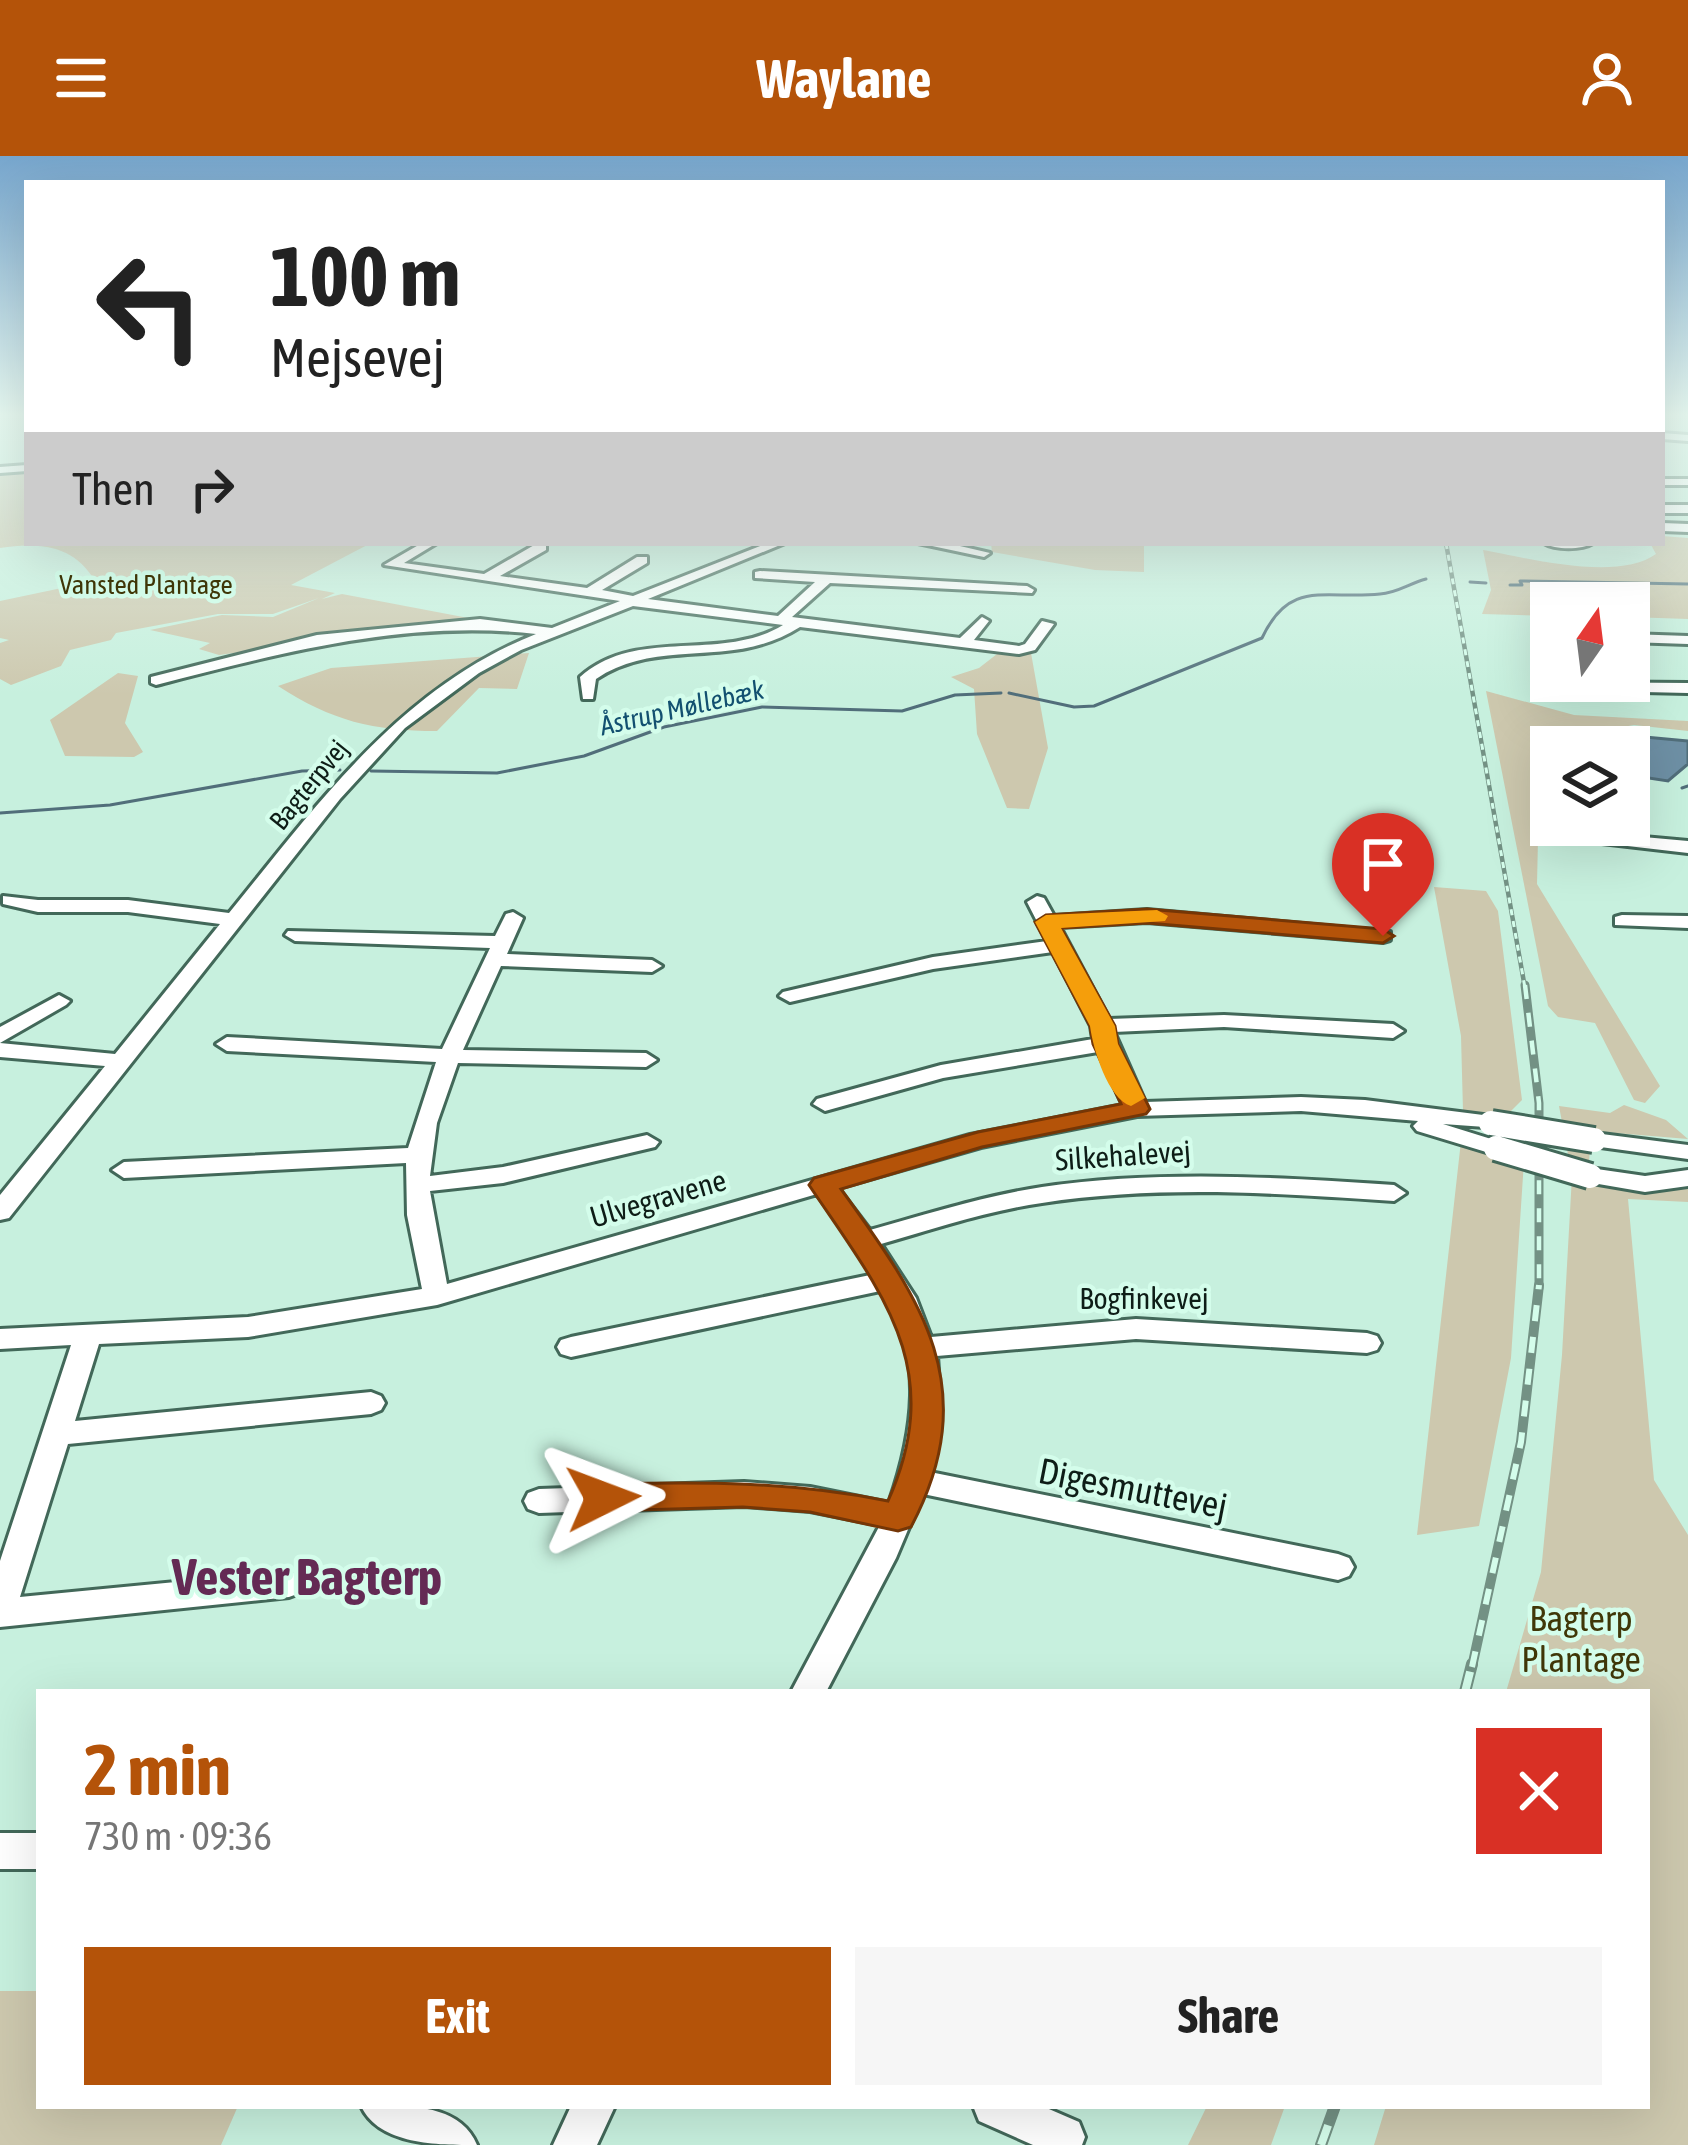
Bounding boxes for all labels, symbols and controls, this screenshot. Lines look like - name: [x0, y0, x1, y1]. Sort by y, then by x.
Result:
- icon: menu: [48, 45, 114, 111]
- icon: person: [1574, 45, 1640, 111]
- text: Waylane: [756, 48, 932, 109]
- icon: left: [72, 228, 228, 384]
- text: 100 m: [270, 228, 460, 324]
- text: Mejsevej: [270, 327, 445, 388]
- icon: right: [179, 456, 245, 522]
- text: Then: [72, 463, 155, 515]
- park label: Vansted Plantage: [59, 569, 233, 600]
- north arrow: [1530, 582, 1650, 702]
- map controls: [1530, 582, 1650, 846]
- water label: Åstrup Møllebæk: [596, 673, 768, 742]
- button: layers: [1530, 726, 1650, 846]
- street label: Bagterpvej: [263, 734, 354, 836]
- pin: [1332, 813, 1434, 936]
- icon: arrive: [1350, 831, 1416, 897]
- street label: Silkehalevej: [1054, 1133, 1192, 1177]
- street label: Ulvegravene: [586, 1162, 730, 1234]
- street label: Bogfinkevej: [1079, 1281, 1209, 1315]
- position arrow: [540, 1435, 666, 1561]
- street label: Digesmuttevej: [1035, 1449, 1231, 1527]
- district label: Vester Bagterp: [171, 1547, 442, 1606]
- park label: Bagterp Plantage: [1521, 1597, 1641, 1680]
- text: 2 min: [84, 1728, 231, 1810]
- button: close: [1476, 1728, 1602, 1854]
- text: 730 m · 09:36: [84, 1814, 272, 1858]
- button: Exit: [84, 1947, 831, 2085]
- button: Share: [855, 1947, 1602, 2085]

